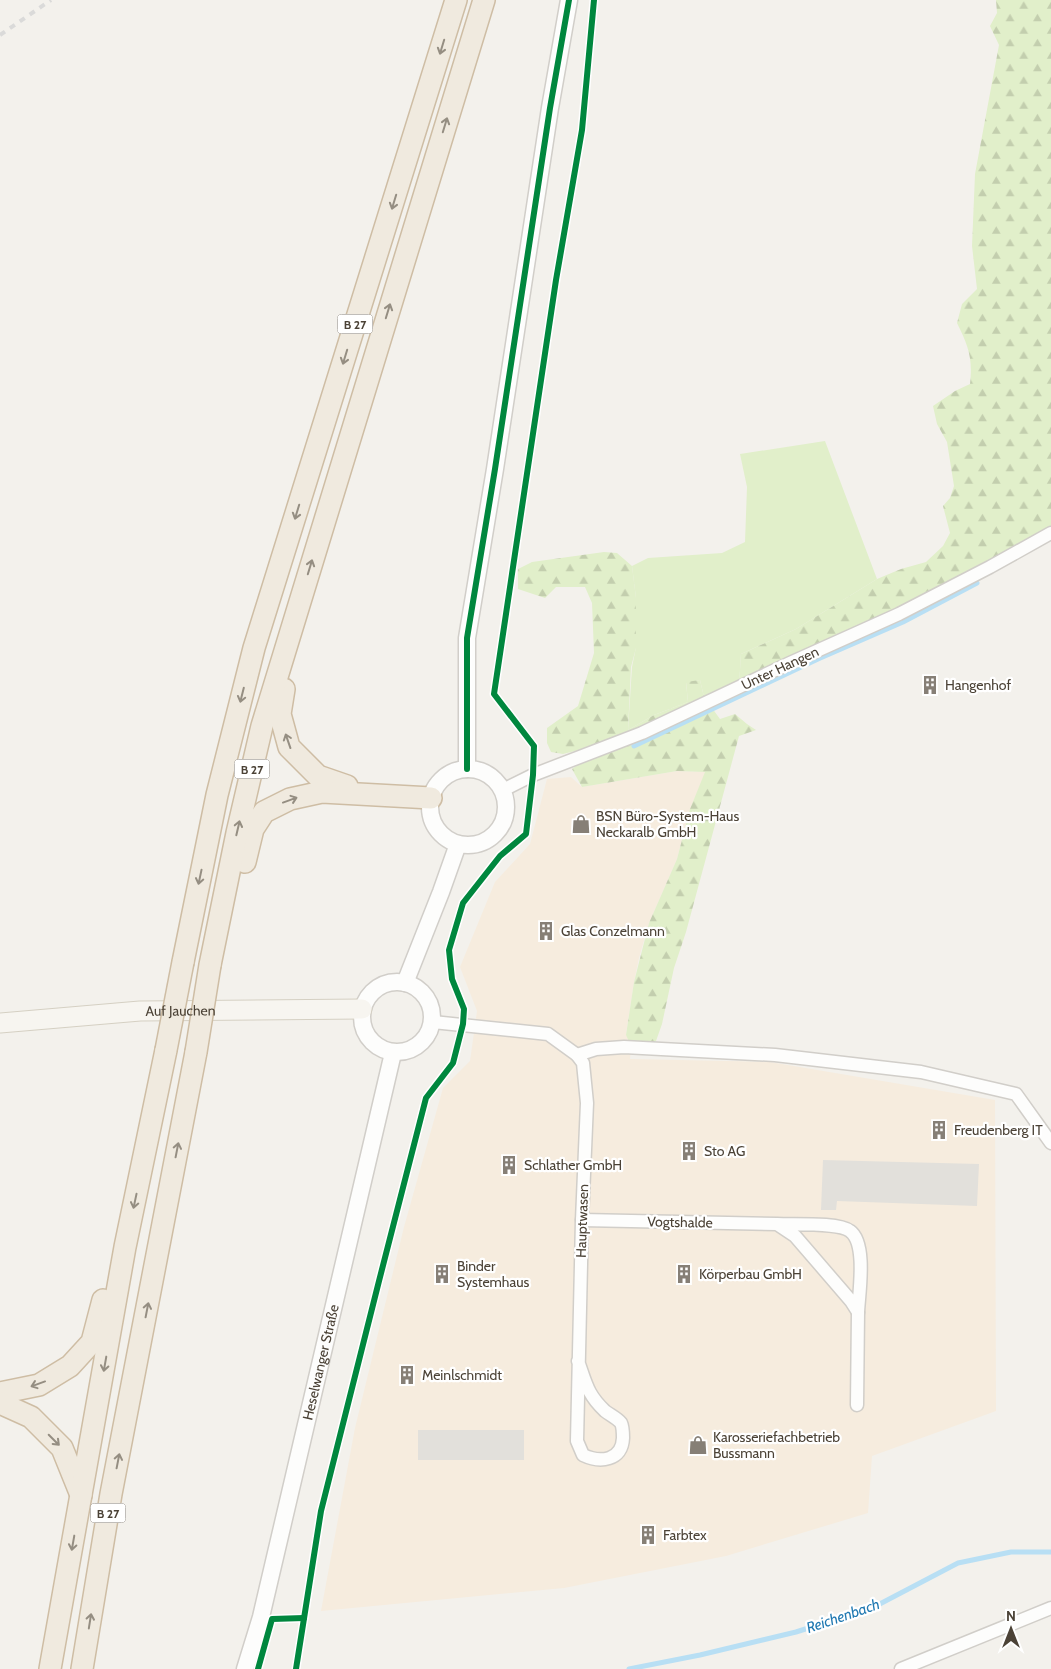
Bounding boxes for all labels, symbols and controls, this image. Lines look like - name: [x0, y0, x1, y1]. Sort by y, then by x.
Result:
- one-way arrow: [437, 38, 446, 54]
- one-way arrow: [441, 117, 451, 133]
- one-way arrow: [388, 193, 398, 209]
- one-way arrow: [384, 303, 394, 319]
- road number: B 27: [338, 314, 372, 334]
- one-way arrow: [340, 348, 350, 364]
- one-way arrow: [291, 504, 301, 520]
- one-way arrow: [305, 559, 315, 575]
- street label: Unter Hangen: [738, 642, 822, 694]
- building icon: Hangenhof: [919, 674, 941, 696]
- place label: Hangenhof: [945, 676, 1011, 694]
- one-way arrow: [237, 687, 247, 703]
- one-way arrow: [283, 733, 292, 749]
- road number: B 27: [234, 760, 270, 779]
- one-way arrow: [282, 795, 297, 804]
- place label: BSN Büro-System-Haus Neckaralb GmbH: [596, 807, 739, 841]
- shop icon: BSN Büro-System-Haus Neckaralb GmbH: [570, 813, 592, 835]
- one-way arrow: [234, 820, 243, 836]
- one-way arrow: [195, 869, 205, 885]
- building icon: Glas Conzelmann: [535, 920, 557, 942]
- place label: Glas Conzelmann: [561, 922, 665, 940]
- street label: Auf Jauchen: [145, 1001, 216, 1020]
- building icon: Freudenberg IT: [928, 1119, 950, 1141]
- place label: Freudenberg IT: [954, 1121, 1043, 1139]
- building icon: Sto AG: [678, 1140, 700, 1162]
- place label: Sto AG: [704, 1142, 745, 1160]
- one-way arrow: [173, 1143, 183, 1159]
- building icon: Schlather GmbH: [498, 1154, 520, 1176]
- place label: Schlather GmbH: [524, 1156, 622, 1174]
- street label: Hauptwasen: [572, 1184, 592, 1258]
- one-way arrow: [130, 1193, 139, 1209]
- street label: Vogtshalde: [647, 1212, 713, 1232]
- place label: Binder Systemhaus: [457, 1257, 530, 1291]
- building icon: Binder Systemhaus: [431, 1263, 453, 1285]
- building icon: Körperbau GmbH: [673, 1263, 695, 1285]
- place label: Körperbau GmbH: [699, 1265, 802, 1283]
- one-way arrow: [143, 1302, 152, 1318]
- street label: Heselwanger Straße: [298, 1303, 343, 1422]
- one-way arrow: [99, 1355, 109, 1371]
- building icon: Meinlschmidt: [396, 1364, 418, 1386]
- place label: Meinlschmidt: [422, 1366, 502, 1384]
- one-way arrow: [31, 1380, 46, 1389]
- place label: Karosseriefachbetrieb Bussmann: [713, 1428, 840, 1462]
- one-way arrow: [48, 1434, 60, 1446]
- shop icon: Karosseriefachbetrieb Bussmann: [687, 1434, 709, 1456]
- one-way arrow: [113, 1453, 123, 1469]
- road number: B 27: [90, 1504, 126, 1522]
- building icon: Farbtex: [637, 1524, 659, 1546]
- place label: Farbtex: [663, 1526, 707, 1544]
- one-way arrow: [67, 1535, 77, 1551]
- water label: Reichenbach: [804, 1595, 882, 1637]
- north arrow: [986, 1604, 1036, 1654]
- text: N: [1006, 1607, 1016, 1625]
- one-way arrow: [86, 1613, 96, 1629]

